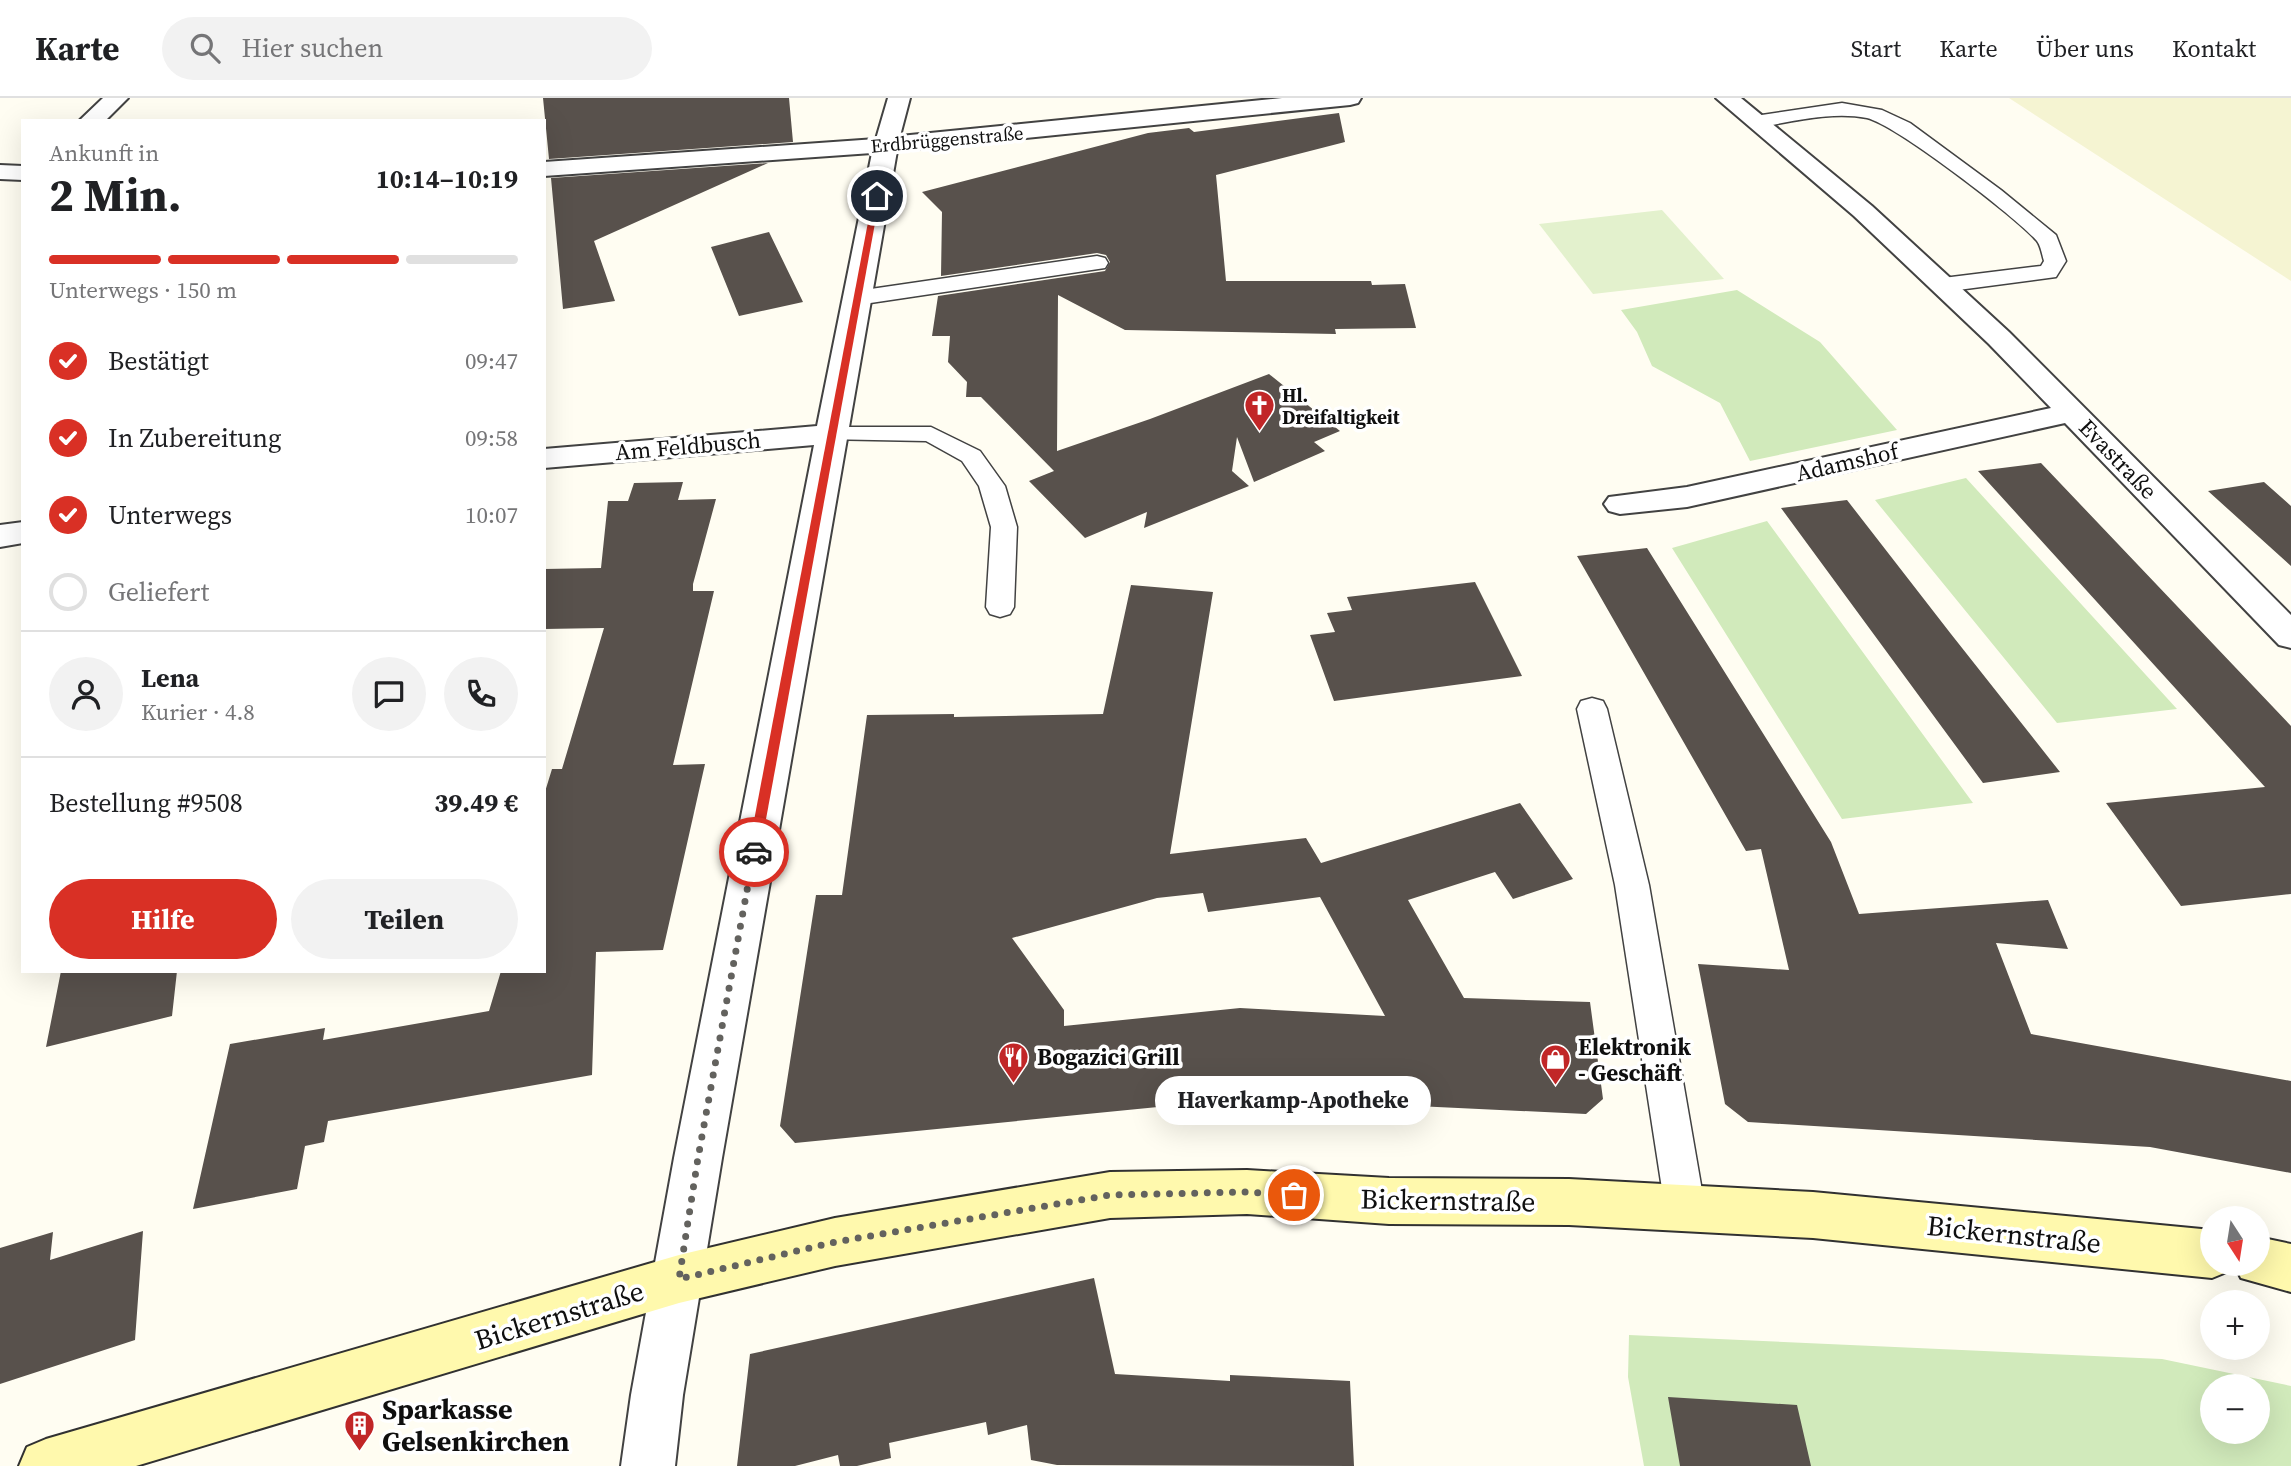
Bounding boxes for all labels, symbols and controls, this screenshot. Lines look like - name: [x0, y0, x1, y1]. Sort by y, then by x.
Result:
- search box: [162, 17, 652, 80]
- text: Karte: [35, 26, 120, 71]
- icon: search: [186, 29, 224, 67]
- text: Hier suchen: [242, 30, 383, 66]
- text: Start: [1851, 32, 1901, 65]
- text: Karte: [1939, 32, 1998, 65]
- text: Über uns: [2036, 32, 2134, 65]
- text: Kontakt: [2172, 32, 2256, 65]
- street label: Erdbrüggenstraße: [869, 119, 1025, 159]
- text: Ankunft in: [49, 137, 159, 169]
- text: 10:14–10:19: [376, 161, 518, 197]
- text: 2 Min.: [49, 163, 182, 226]
- pin: [847, 166, 907, 226]
- icon: home: [858, 177, 896, 215]
- text: Unterwegs · 150 m: [49, 274, 237, 306]
- icon: check: [49, 342, 87, 380]
- text: Bestätigt: [108, 343, 209, 379]
- text: 09:47: [465, 345, 518, 377]
- place label: Hl. Dreifaltigkeit: [1282, 382, 1400, 430]
- church icon: Hl. Dreifaltigkeit: [1242, 389, 1276, 433]
- street label: Evastraße: [2072, 412, 2164, 506]
- icon: check: [49, 419, 87, 457]
- text: In Zubereitung: [108, 420, 282, 456]
- text: 09:58: [465, 422, 518, 454]
- street label: Am Feldbusch: [614, 424, 762, 468]
- street label: Adamshof: [1793, 434, 1903, 489]
- icon: check: [49, 496, 87, 534]
- text: Unterwegs: [108, 497, 232, 533]
- text: 10:07: [465, 499, 518, 531]
- text: Geliefert: [108, 574, 209, 610]
- button: person: [49, 657, 123, 731]
- button: chat: [352, 657, 426, 731]
- button: phone: [444, 657, 518, 731]
- text: Lena: [141, 660, 199, 696]
- text: Kurier · 4.8: [141, 696, 255, 728]
- text: Bestellung #9508: [49, 785, 243, 821]
- text: 39.49 €: [434, 785, 518, 821]
- courier: [719, 817, 789, 887]
- icon: car: [735, 833, 773, 871]
- button: Hilfe: [49, 879, 277, 959]
- button: Teilen: [291, 879, 518, 959]
- place label: Elektronik - Geschäft: [1578, 1031, 1691, 1089]
- restaurant icon: Bogazici Grill: [997, 1040, 1031, 1084]
- place label: Bogazici Grill: [1037, 1041, 1180, 1073]
- shop icon: Elektronik - Geschäft: [1538, 1043, 1572, 1087]
- callout: Haverkamp-Apotheke: [1156, 1076, 1432, 1125]
- text: Haverkamp-Apotheke: [1177, 1084, 1409, 1116]
- pin: [1264, 1165, 1324, 1225]
- icon: bag: [1275, 1176, 1313, 1214]
- street label: Bickernstraße: [1360, 1179, 1536, 1221]
- street label: Bickernstraße: [1925, 1206, 2103, 1262]
- north arrow: [2200, 1206, 2270, 1276]
- map controls: [2200, 1206, 2270, 1444]
- street label: Bickernstraße: [470, 1271, 648, 1359]
- button: +: [2200, 1290, 2270, 1360]
- button: −: [2200, 1374, 2270, 1444]
- place label: Sparkasse Gelsenkirchen: [382, 1390, 570, 1460]
- building icon: Sparkasse Gelsenkirchen: [342, 1408, 376, 1452]

